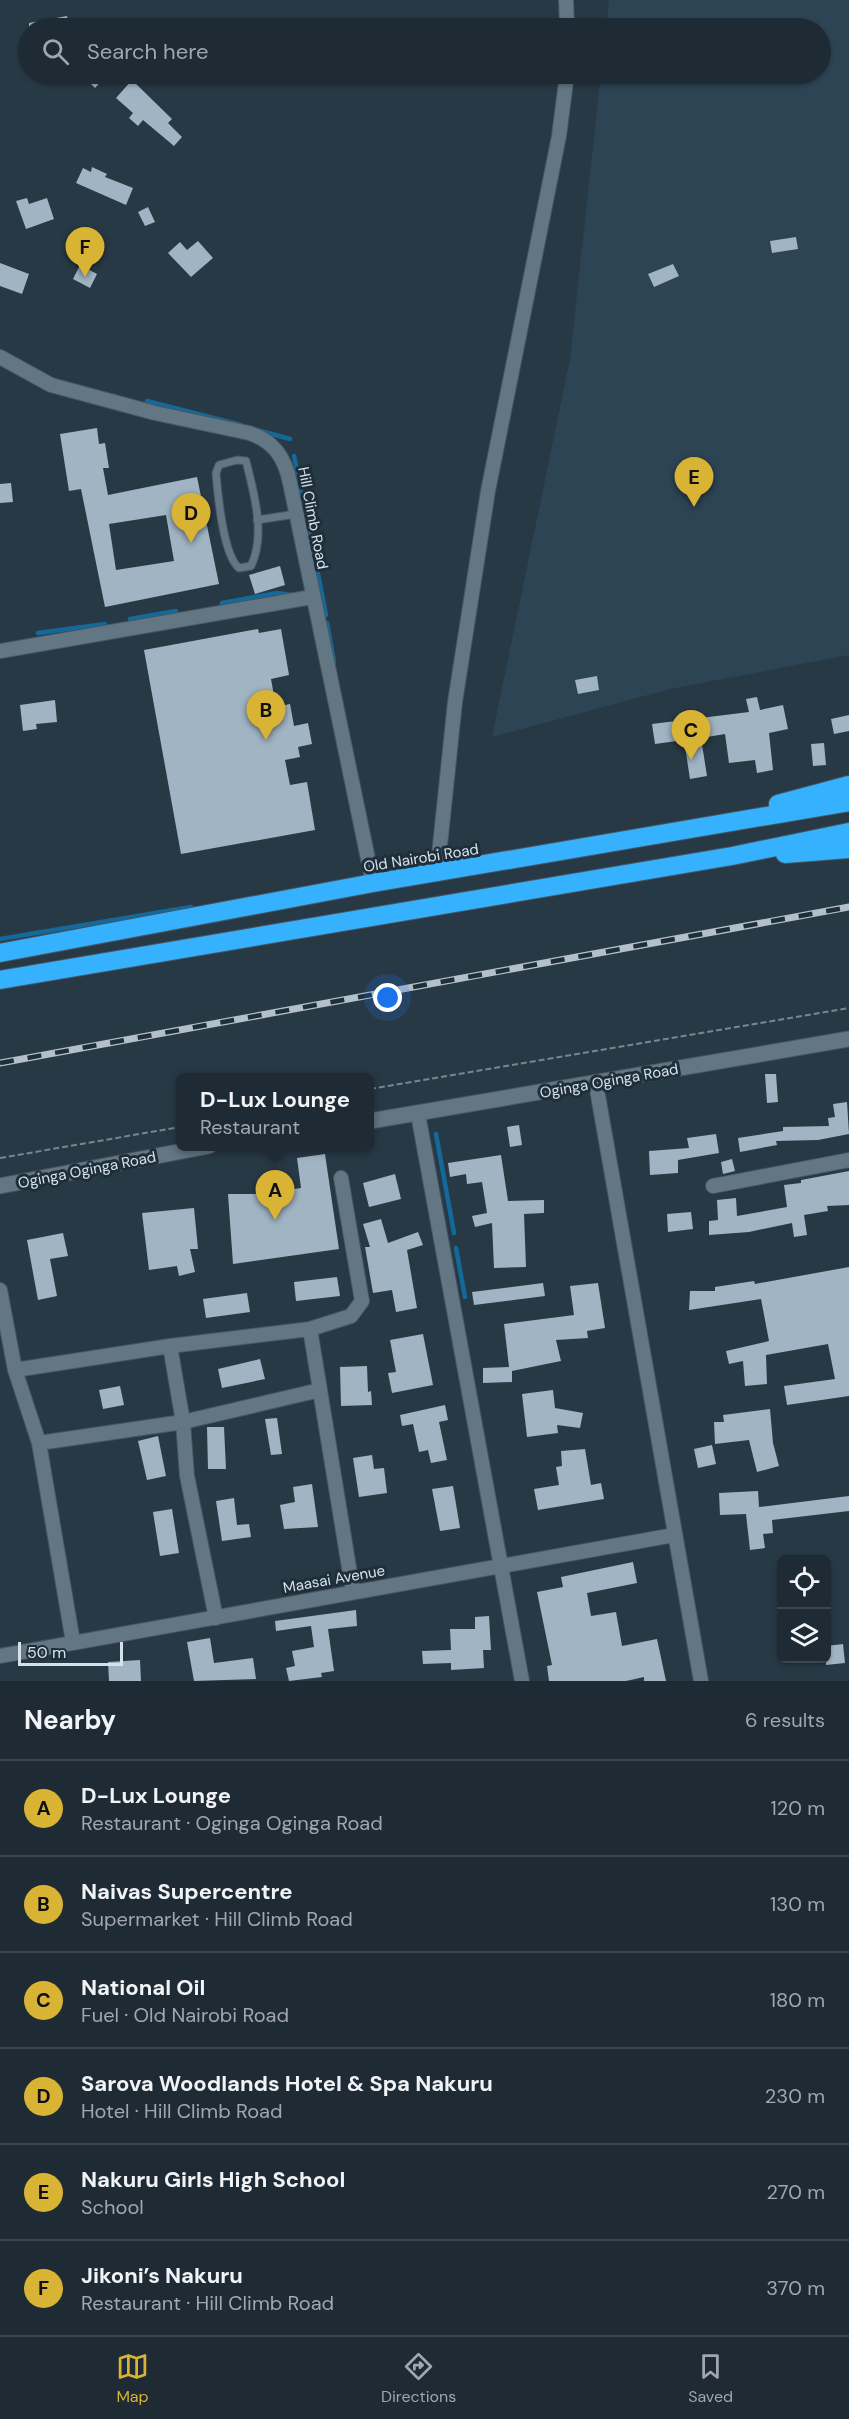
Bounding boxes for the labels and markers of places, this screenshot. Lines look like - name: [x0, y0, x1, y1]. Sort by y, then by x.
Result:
- pin: F: [66, 228, 104, 277]
- pin: E: [674, 458, 714, 507]
- pin: D: [172, 494, 210, 543]
- pin: B: [246, 690, 286, 740]
- pin: C: [672, 710, 710, 760]
- pin: A: [256, 1170, 294, 1220]

